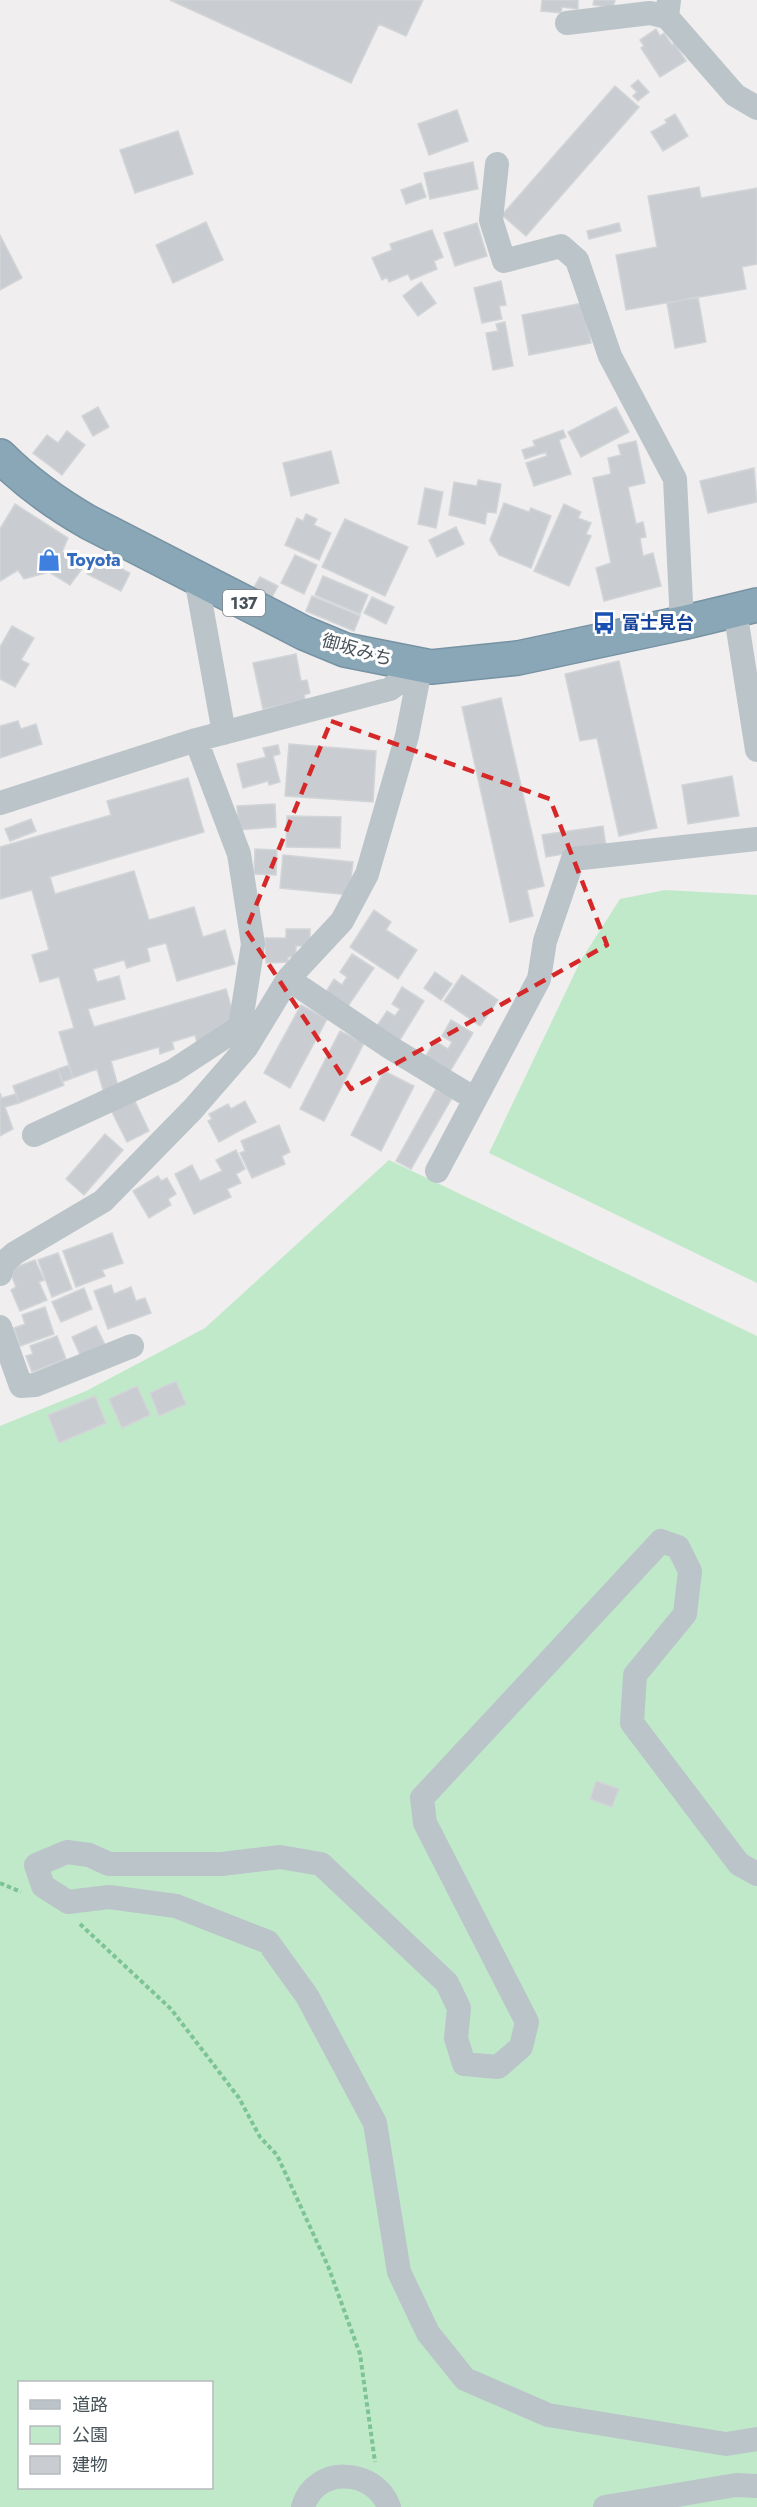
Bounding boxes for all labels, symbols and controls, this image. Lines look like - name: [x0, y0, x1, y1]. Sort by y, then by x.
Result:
- shop icon: Toyota: [36, 547, 62, 573]
- place label: Toyota: [67, 547, 121, 573]
- road number: 137: [223, 590, 265, 616]
- bus stop icon: 富士見台: [591, 610, 617, 636]
- place label: 富士見台: [622, 610, 694, 636]
- street label: 御坂みち: [319, 628, 395, 672]
- legend: [18, 2381, 213, 2489]
- text: 道路: [72, 2392, 108, 2418]
- text: 公園: [72, 2422, 108, 2448]
- text: 建物: [72, 2452, 108, 2478]

